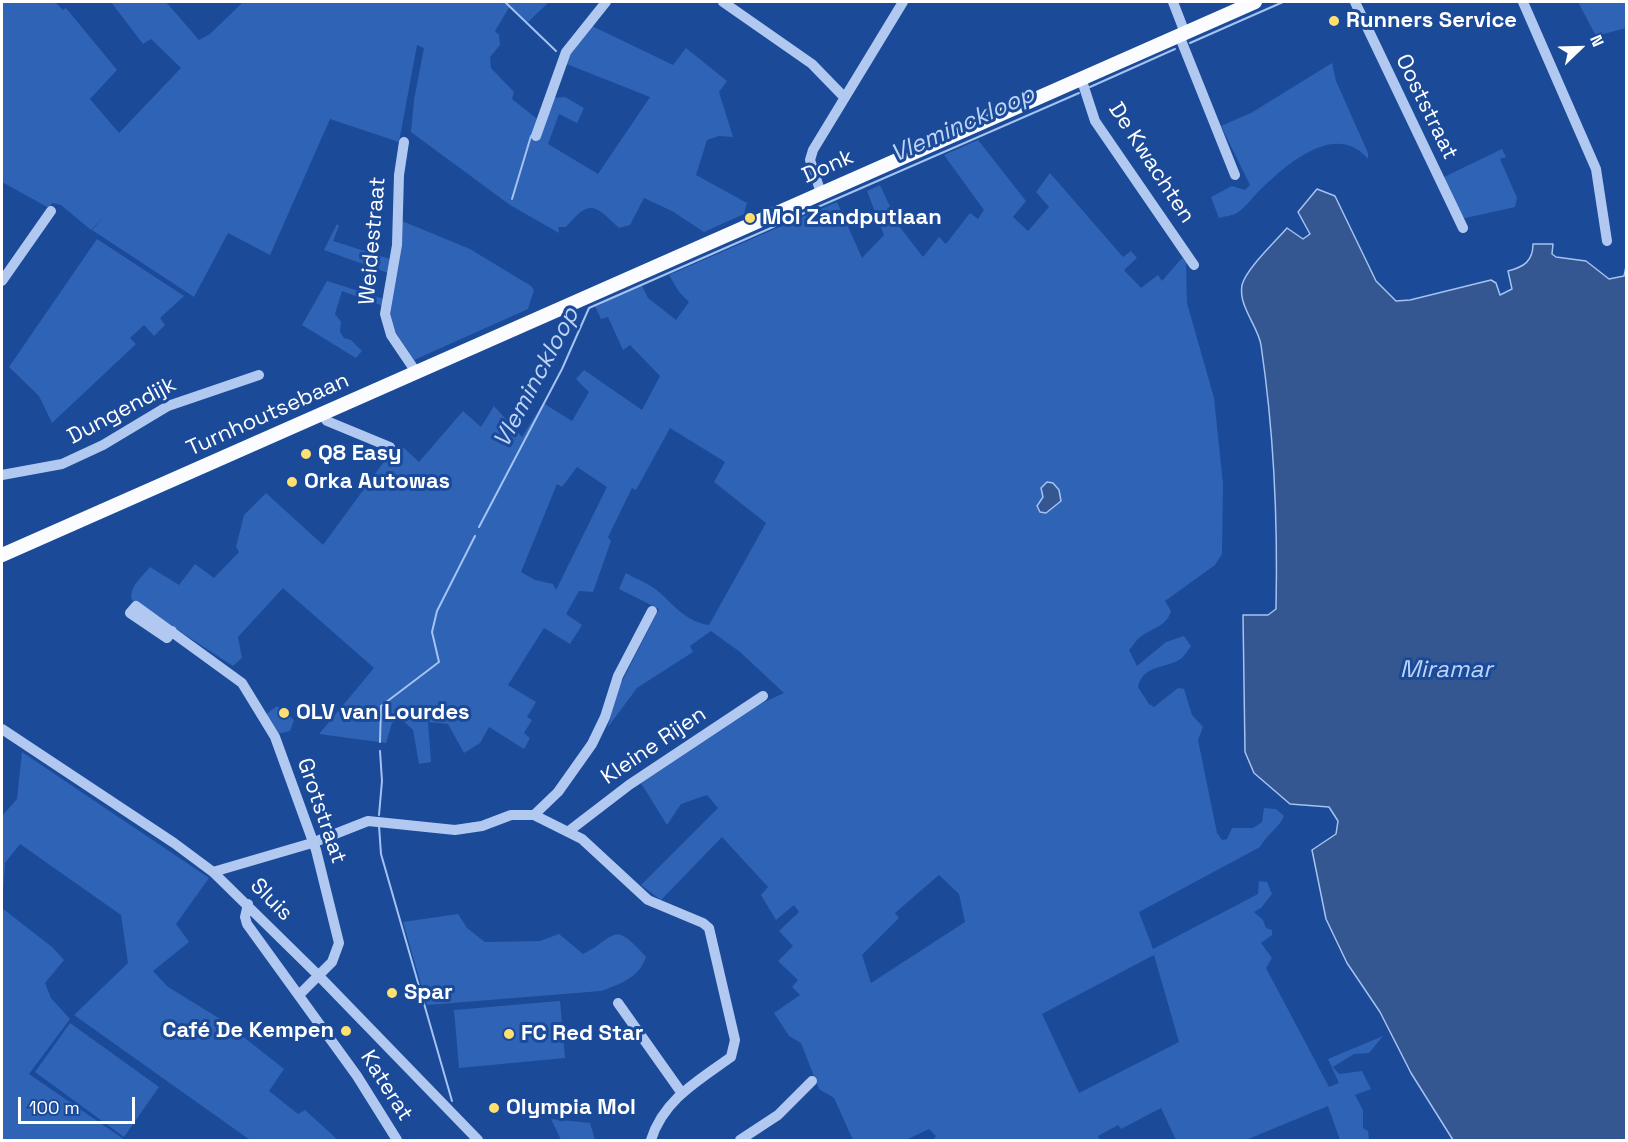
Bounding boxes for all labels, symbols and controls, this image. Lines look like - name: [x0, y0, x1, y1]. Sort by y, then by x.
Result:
- place label: Runners Service: [1346, 8, 1517, 34]
- marker: Runners Service: [1327, 14, 1341, 28]
- north arrow: [1550, 18, 1610, 78]
- text: N: [1585, 32, 1609, 50]
- street label: Ooststraat: [1389, 50, 1463, 164]
- water label: Vleminckloop: [887, 80, 1039, 170]
- street label: De Kwachten: [1102, 98, 1200, 228]
- street label: Donk: [798, 144, 858, 190]
- street label: Weidestraat: [354, 176, 392, 306]
- place label: Mol Zandputlaan: [762, 205, 942, 231]
- marker: Mol Zandputlaan: [743, 211, 757, 225]
- water label: Vleminckloop: [488, 303, 586, 453]
- street label: Turnhoutsebaan: [183, 367, 353, 463]
- street label: Dungendijk: [63, 371, 181, 451]
- place label: Q8 Easy: [318, 441, 402, 467]
- marker: Q8 Easy: [299, 447, 313, 461]
- place label: Orka Autowas: [304, 469, 450, 495]
- marker: Orka Autowas: [285, 475, 299, 489]
- water label: Miramar: [1400, 656, 1492, 684]
- place label: OLV van Lourdes: [296, 700, 470, 726]
- street label: Kleine Rijen: [597, 701, 711, 791]
- marker: OLV van Lourdes: [277, 706, 291, 720]
- street label: Grotstraat: [291, 755, 351, 867]
- street label: Sluis: [244, 873, 298, 927]
- place label: Spar: [404, 980, 453, 1006]
- marker: Spar: [385, 986, 399, 1000]
- place label: Café De Kempen: [162, 1018, 334, 1044]
- place label: FC Red Star: [521, 1021, 643, 1047]
- marker: Café De Kempen: [339, 1024, 353, 1038]
- marker: FC Red Star: [502, 1027, 516, 1041]
- street label: Katerat: [354, 1046, 418, 1126]
- scale bar: [21, 1085, 138, 1123]
- place label: Olympia Mol: [506, 1095, 636, 1121]
- text: 100 m: [29, 1096, 80, 1119]
- marker: Olympia Mol: [487, 1101, 501, 1115]

